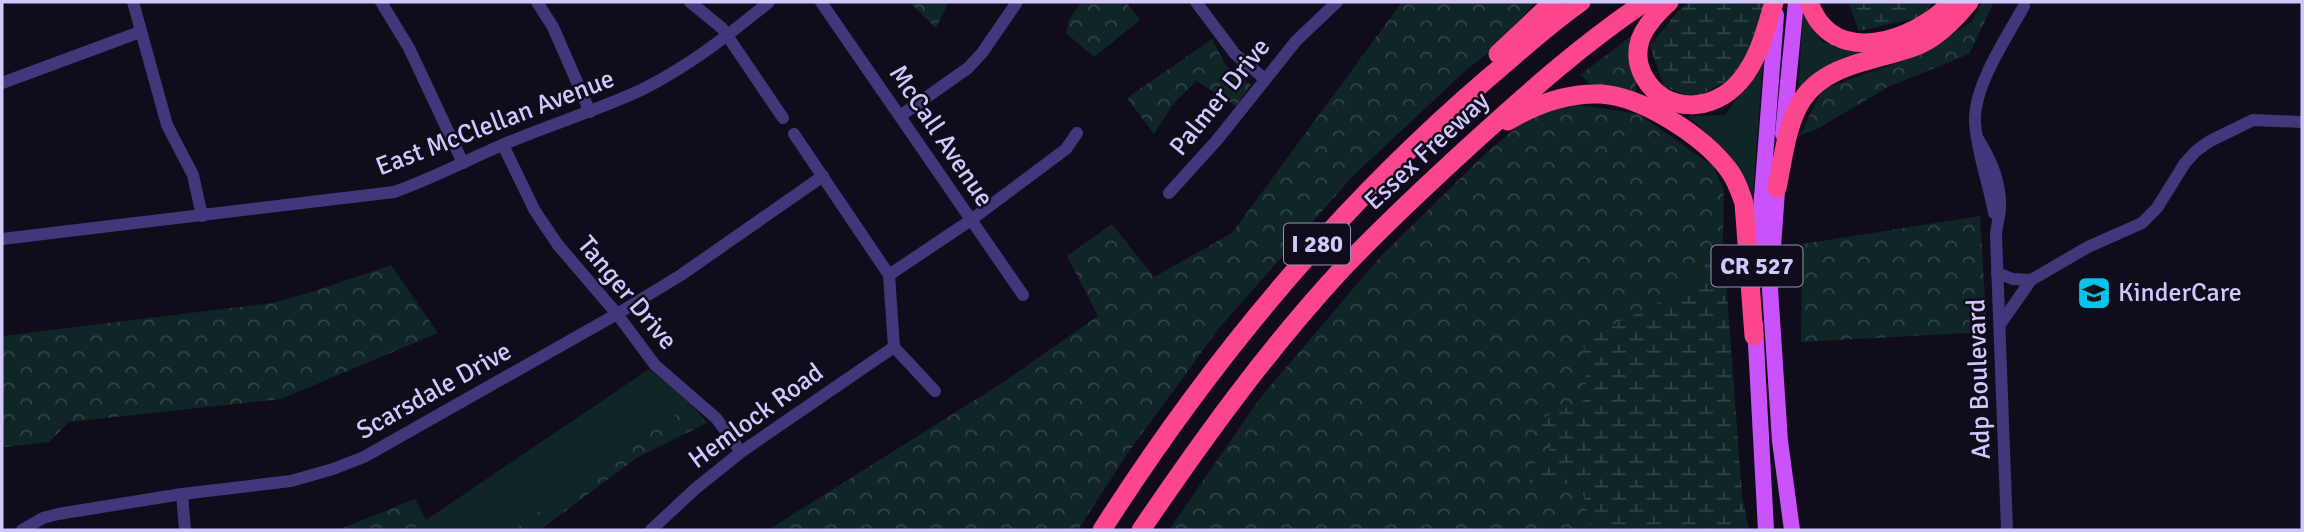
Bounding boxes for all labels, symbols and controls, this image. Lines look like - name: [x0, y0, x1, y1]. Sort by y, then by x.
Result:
- street label: Palmer Drive: [1163, 32, 1277, 162]
- street label: McCall Avenue: [882, 59, 1000, 213]
- street label: East McClellan Avenue: [371, 63, 619, 183]
- street label: Essex Freeway: [1358, 85, 1496, 217]
- road number: I 280: [1284, 224, 1350, 264]
- street label: Tanger Drive: [570, 230, 684, 356]
- road number: CR 527: [1712, 246, 1802, 286]
- school or university icon: KinderCare: [2075, 274, 2113, 312]
- place label: KinderCare: [2118, 277, 2242, 309]
- street label: Adp Boulevard: [1960, 298, 1998, 460]
- street label: Scarsdale Drive: [351, 335, 517, 447]
- street label: Hemlock Road: [682, 356, 830, 476]

